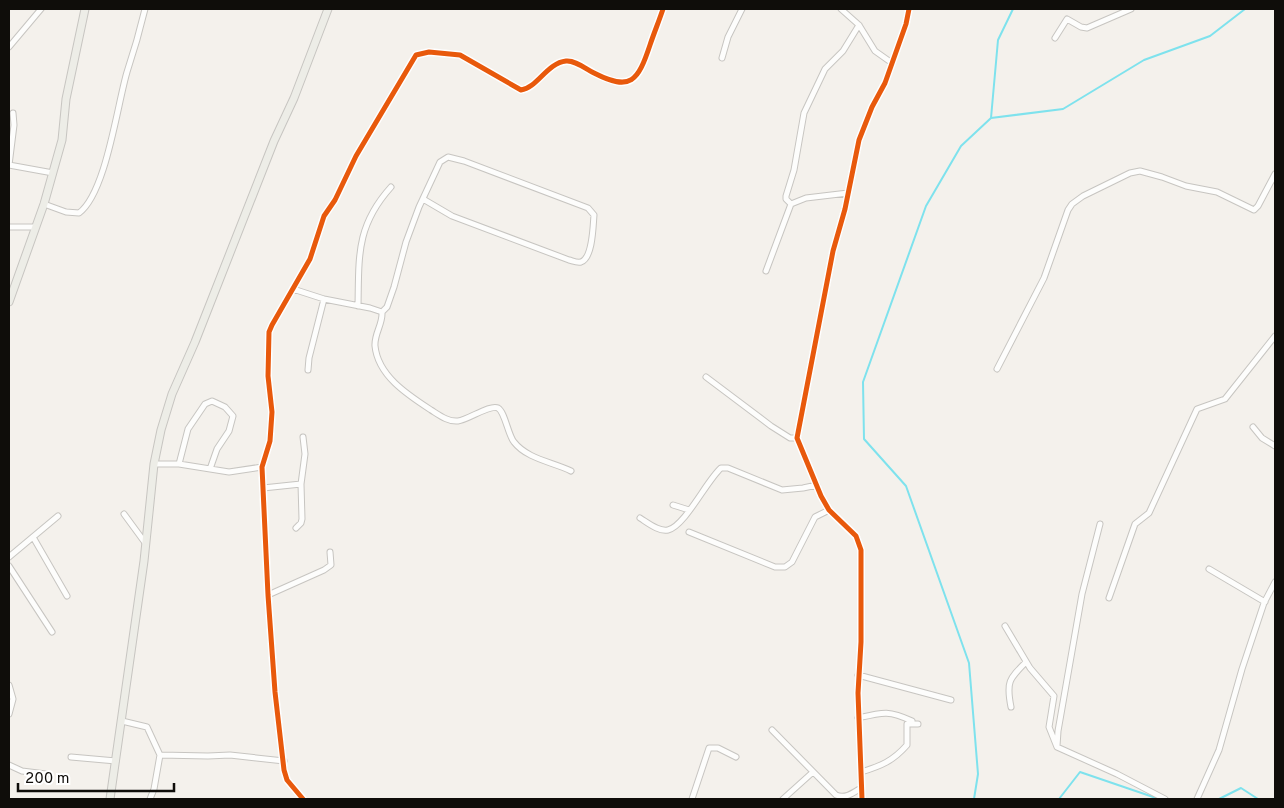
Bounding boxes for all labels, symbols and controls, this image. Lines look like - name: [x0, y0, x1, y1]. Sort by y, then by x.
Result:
- scale bar: [18, 760, 174, 792]
- text: 200 m: [25, 770, 70, 789]

